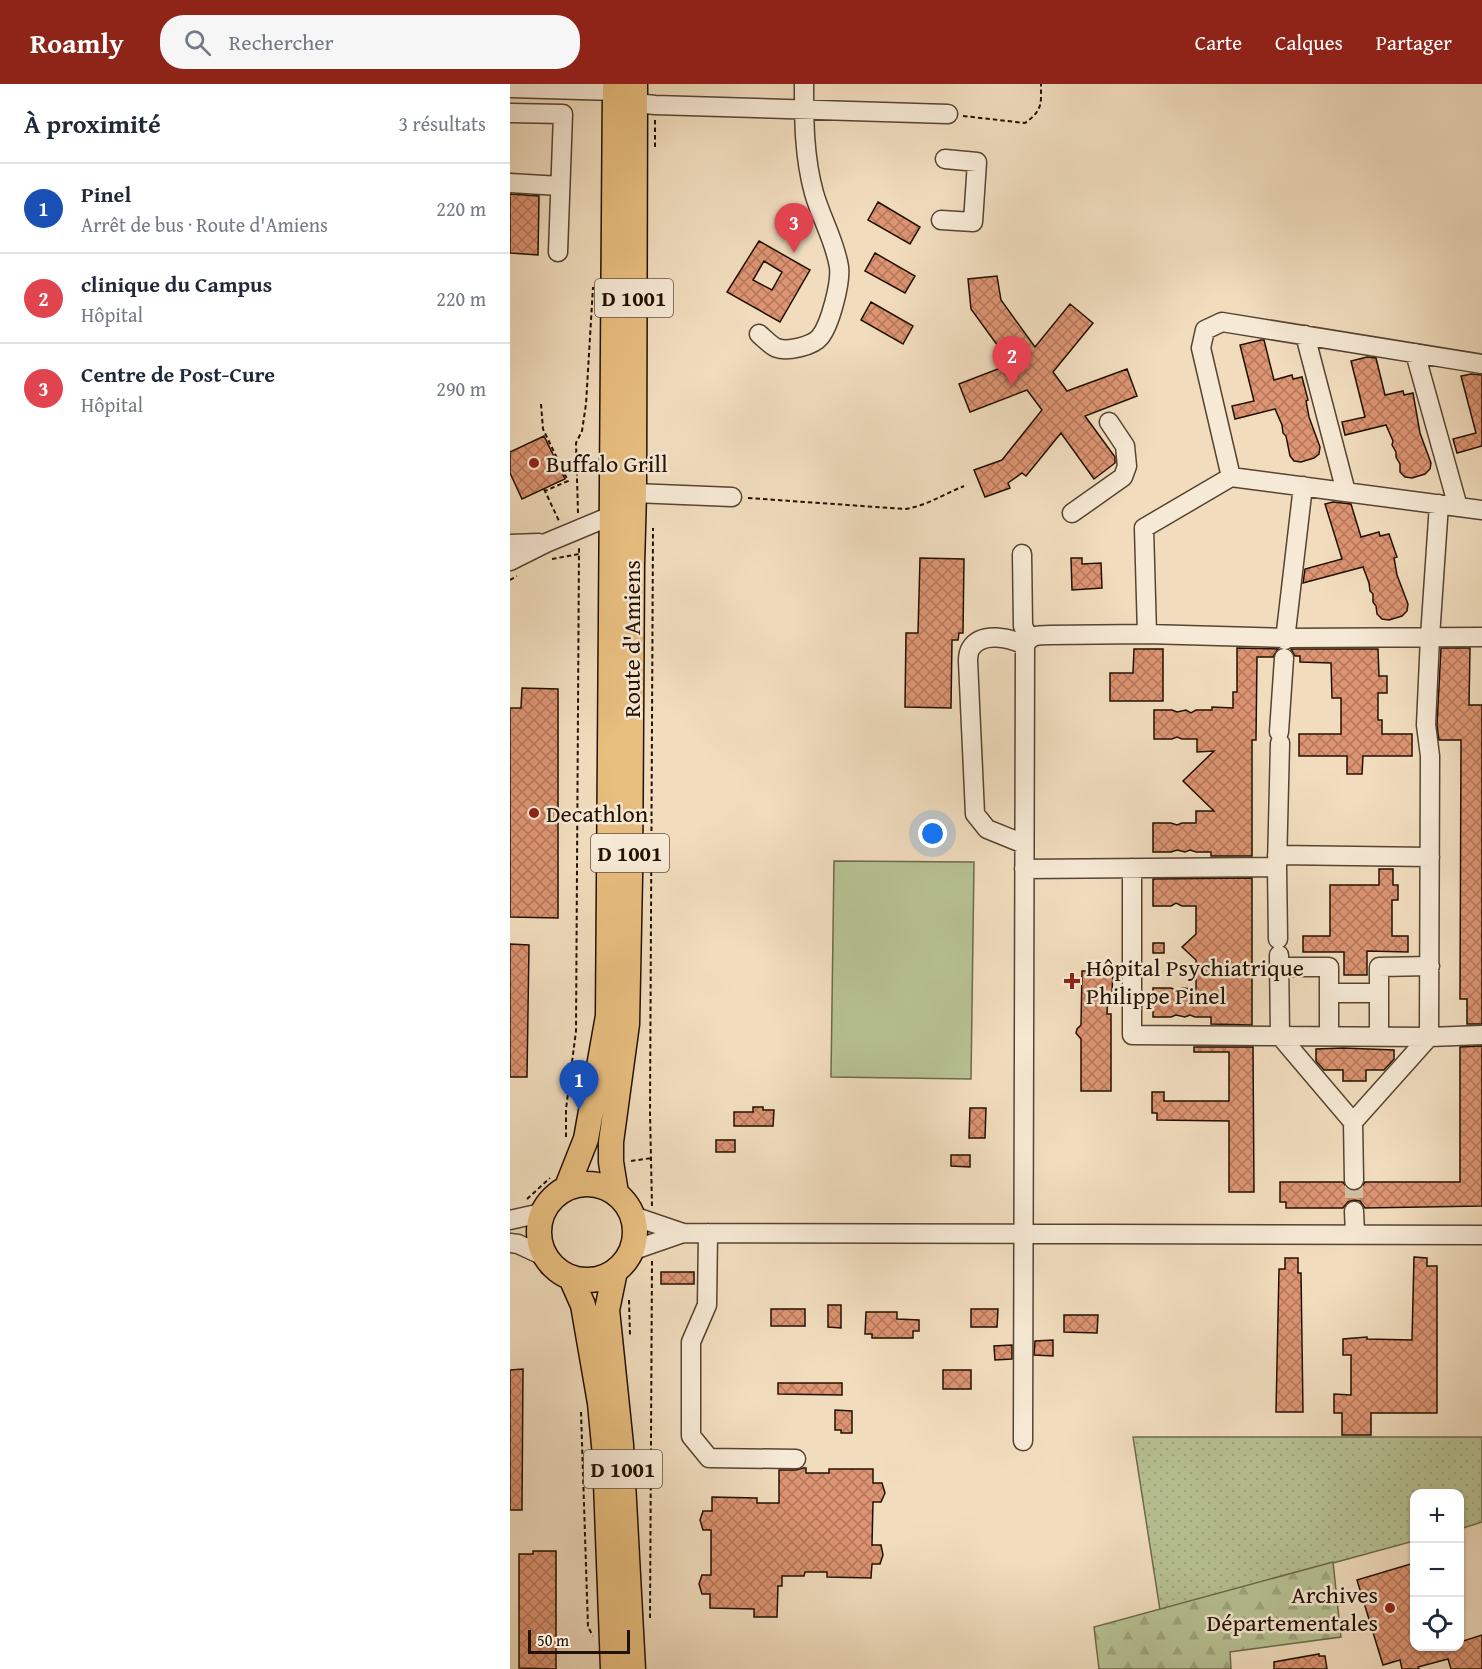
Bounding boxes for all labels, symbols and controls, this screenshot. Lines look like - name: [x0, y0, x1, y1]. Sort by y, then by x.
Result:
- search box: [160, 15, 580, 69]
- text: Roamly: [30, 22, 124, 63]
- icon: search: [181, 26, 214, 59]
- text: Rechercher: [229, 26, 334, 58]
- text: Carte: [1195, 27, 1242, 58]
- text: Calques: [1275, 27, 1343, 58]
- text: Partager: [1376, 27, 1452, 58]
- text: À proximité: [24, 104, 161, 143]
- text: 3 résultats: [398, 109, 486, 138]
- text: Pinel: [81, 178, 131, 210]
- text: 1: [38, 194, 49, 223]
- text: 220 m: [436, 194, 486, 223]
- pin: 3: [774, 204, 814, 253]
- text: Arrêt de bus · Route d'Amiens: [81, 210, 328, 239]
- text: clinique du Campus: [81, 268, 272, 300]
- road number: D 1001: [595, 279, 673, 317]
- text: 2: [38, 284, 49, 313]
- text: 220 m: [436, 284, 486, 313]
- text: Hôpital: [81, 300, 143, 329]
- pin: 2: [992, 336, 1032, 386]
- text: Centre de Post-Cure: [81, 358, 275, 390]
- text: 3: [38, 374, 49, 403]
- text: 290 m: [436, 374, 486, 403]
- text: Hôpital: [81, 390, 143, 419]
- place label: Buffalo Grill: [546, 446, 668, 481]
- marker: Buffalo Grill: [527, 456, 541, 470]
- street label: Route d'Amiens: [614, 560, 649, 718]
- place label: Decathlon: [546, 796, 649, 831]
- marker: Decathlon: [527, 806, 541, 820]
- your location: [918, 819, 947, 848]
- road number: D 1001: [591, 834, 669, 872]
- place label: Hôpital Psychiatrique Philippe Pinel: [1086, 950, 1304, 1013]
- marker: Hôpital Psychiatrique Philippe Pinel: [1063, 972, 1081, 990]
- pin: 1: [560, 1060, 598, 1110]
- road number: D 1001: [584, 1450, 662, 1488]
- map controls: [1410, 1489, 1464, 1651]
- button: +: [1410, 1489, 1464, 1543]
- button: −: [1410, 1543, 1464, 1597]
- place label: Archives Départementales: [1207, 1577, 1378, 1640]
- button: locate: [1410, 1597, 1464, 1651]
- marker: Archives Départementales: [1383, 1601, 1397, 1615]
- scale bar: [528, 1627, 630, 1654]
- text: 50 m: [537, 1628, 569, 1652]

